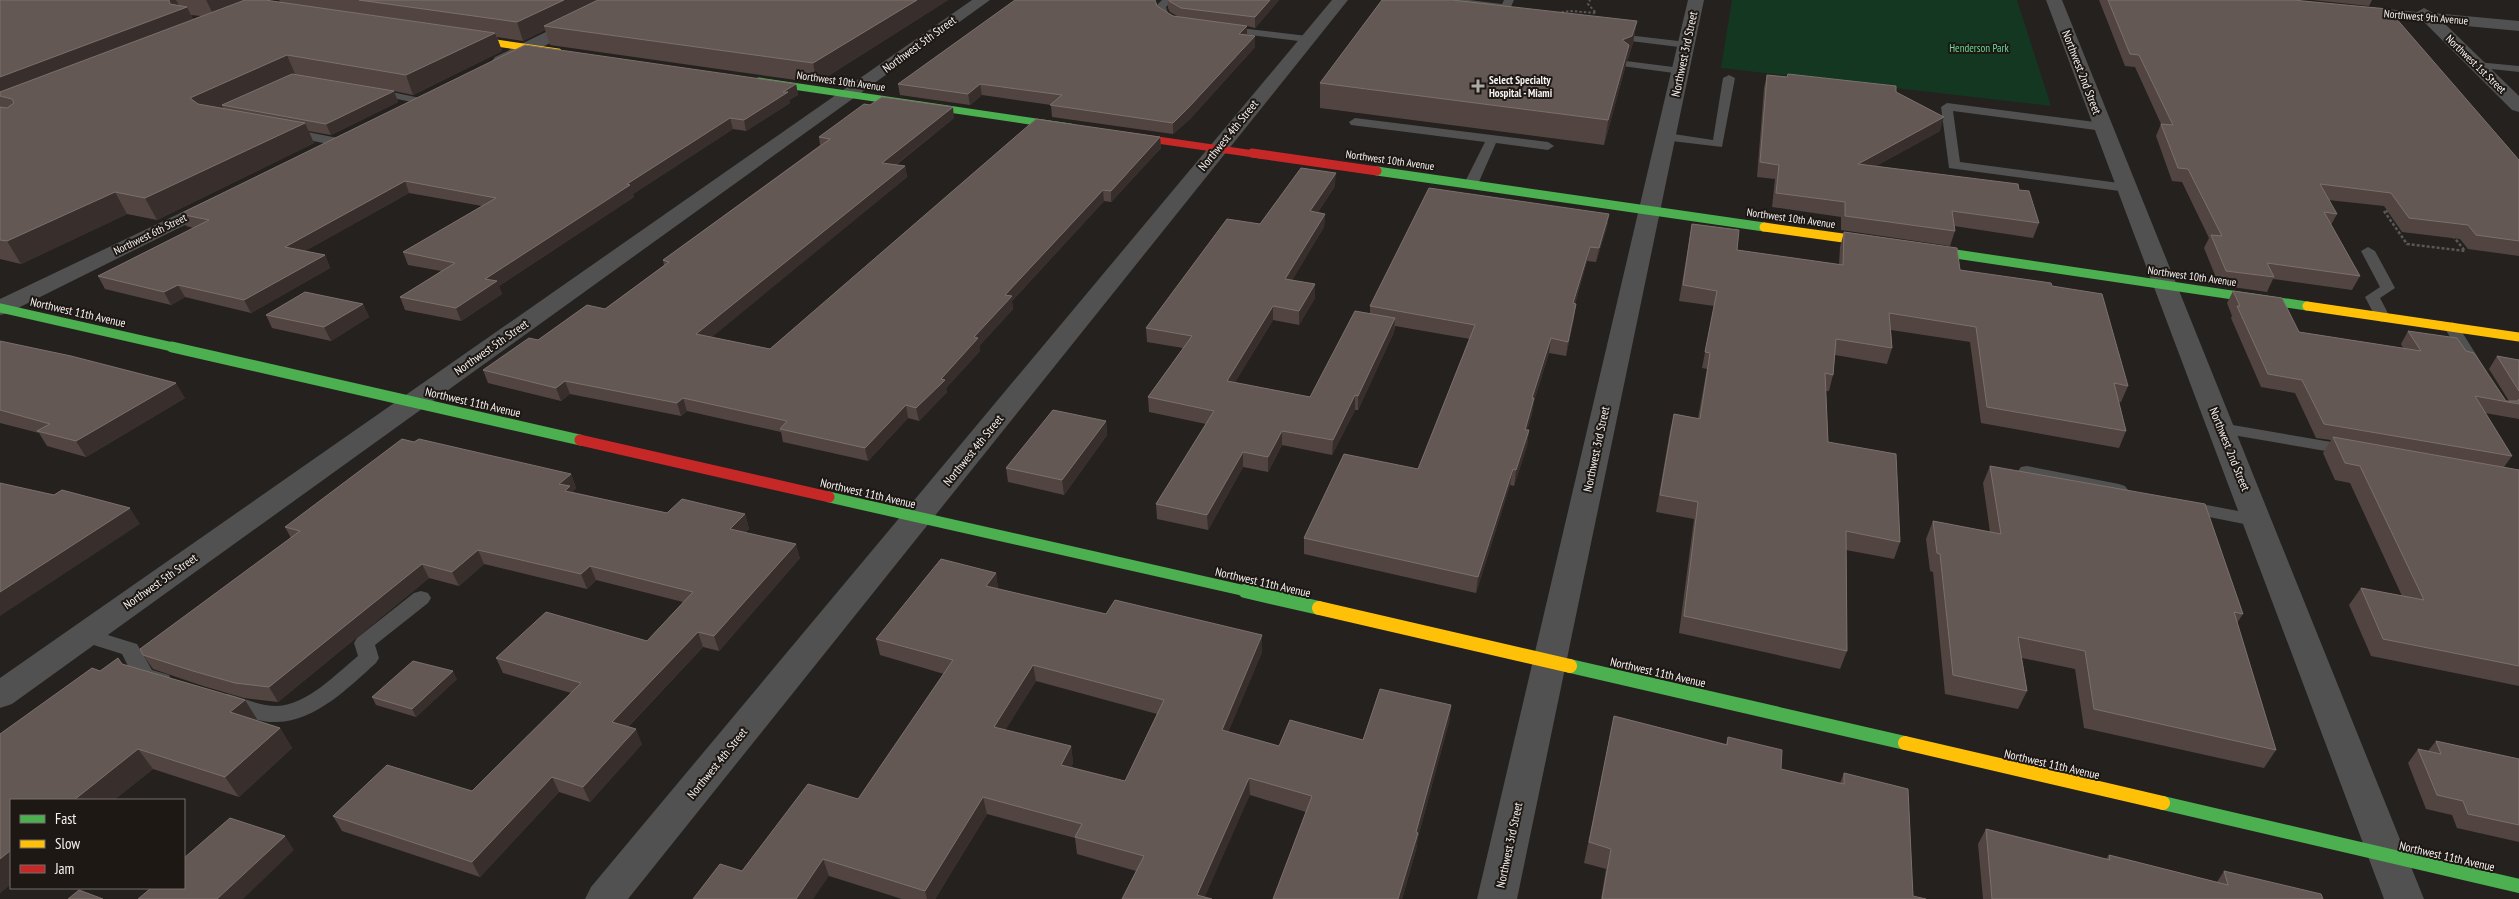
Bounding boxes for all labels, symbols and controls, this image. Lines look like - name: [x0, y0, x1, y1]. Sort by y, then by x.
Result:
- street label: Northwest 9th Avenue: [2383, 6, 2469, 28]
- street label: Northwest 3rd Street: [1668, 9, 1701, 98]
- street label: Northwest 5th Street: [879, 12, 959, 76]
- street label: Northwest 2nd Street: [2059, 28, 2105, 117]
- street label: Northwest 1st Street: [2443, 32, 2509, 96]
- park label: Henderson Park: [1949, 41, 2010, 55]
- street label: Northwest 10th Avenue: [796, 68, 887, 94]
- place label: Select Specialty Hospital - Miami: [1489, 73, 1553, 100]
- marker: Select Specialty Hospital - Miami: [1471, 79, 1485, 93]
- street label: Northwest 4th Street: [1195, 96, 1262, 174]
- street label: Northwest 10th Avenue: [1345, 147, 1436, 173]
- street label: Northwest 10th Avenue: [1746, 205, 1837, 231]
- street label: Northwest 6th Street: [111, 210, 189, 258]
- street label: Northwest 10th Avenue: [2147, 263, 2238, 289]
- street label: Northwest 11th Avenue: [29, 294, 127, 330]
- street label: Northwest 5th Street: [451, 316, 531, 378]
- street label: Northwest 11th Avenue: [424, 384, 522, 420]
- street label: Northwest 3rd Street: [1580, 404, 1613, 493]
- street label: Northwest 2nd Street: [2206, 405, 2254, 494]
- street label: Northwest 4th Street: [940, 411, 1007, 489]
- street label: Northwest 11th Avenue: [819, 475, 917, 511]
- street label: Northwest 5th Street: [120, 550, 200, 612]
- street label: Northwest 11th Avenue: [1214, 564, 1312, 600]
- street label: Northwest 11th Avenue: [1609, 654, 1707, 690]
- street label: Northwest 4th Street: [684, 724, 751, 802]
- street label: Northwest 11th Avenue: [2003, 746, 2101, 782]
- legend: [10, 799, 185, 889]
- street label: Northwest 3rd Street: [1493, 800, 1526, 889]
- text: Fast: [55, 809, 76, 828]
- text: Slow: [55, 834, 80, 853]
- street label: Northwest 11th Avenue: [2398, 838, 2496, 874]
- text: Jam: [54, 859, 74, 878]

